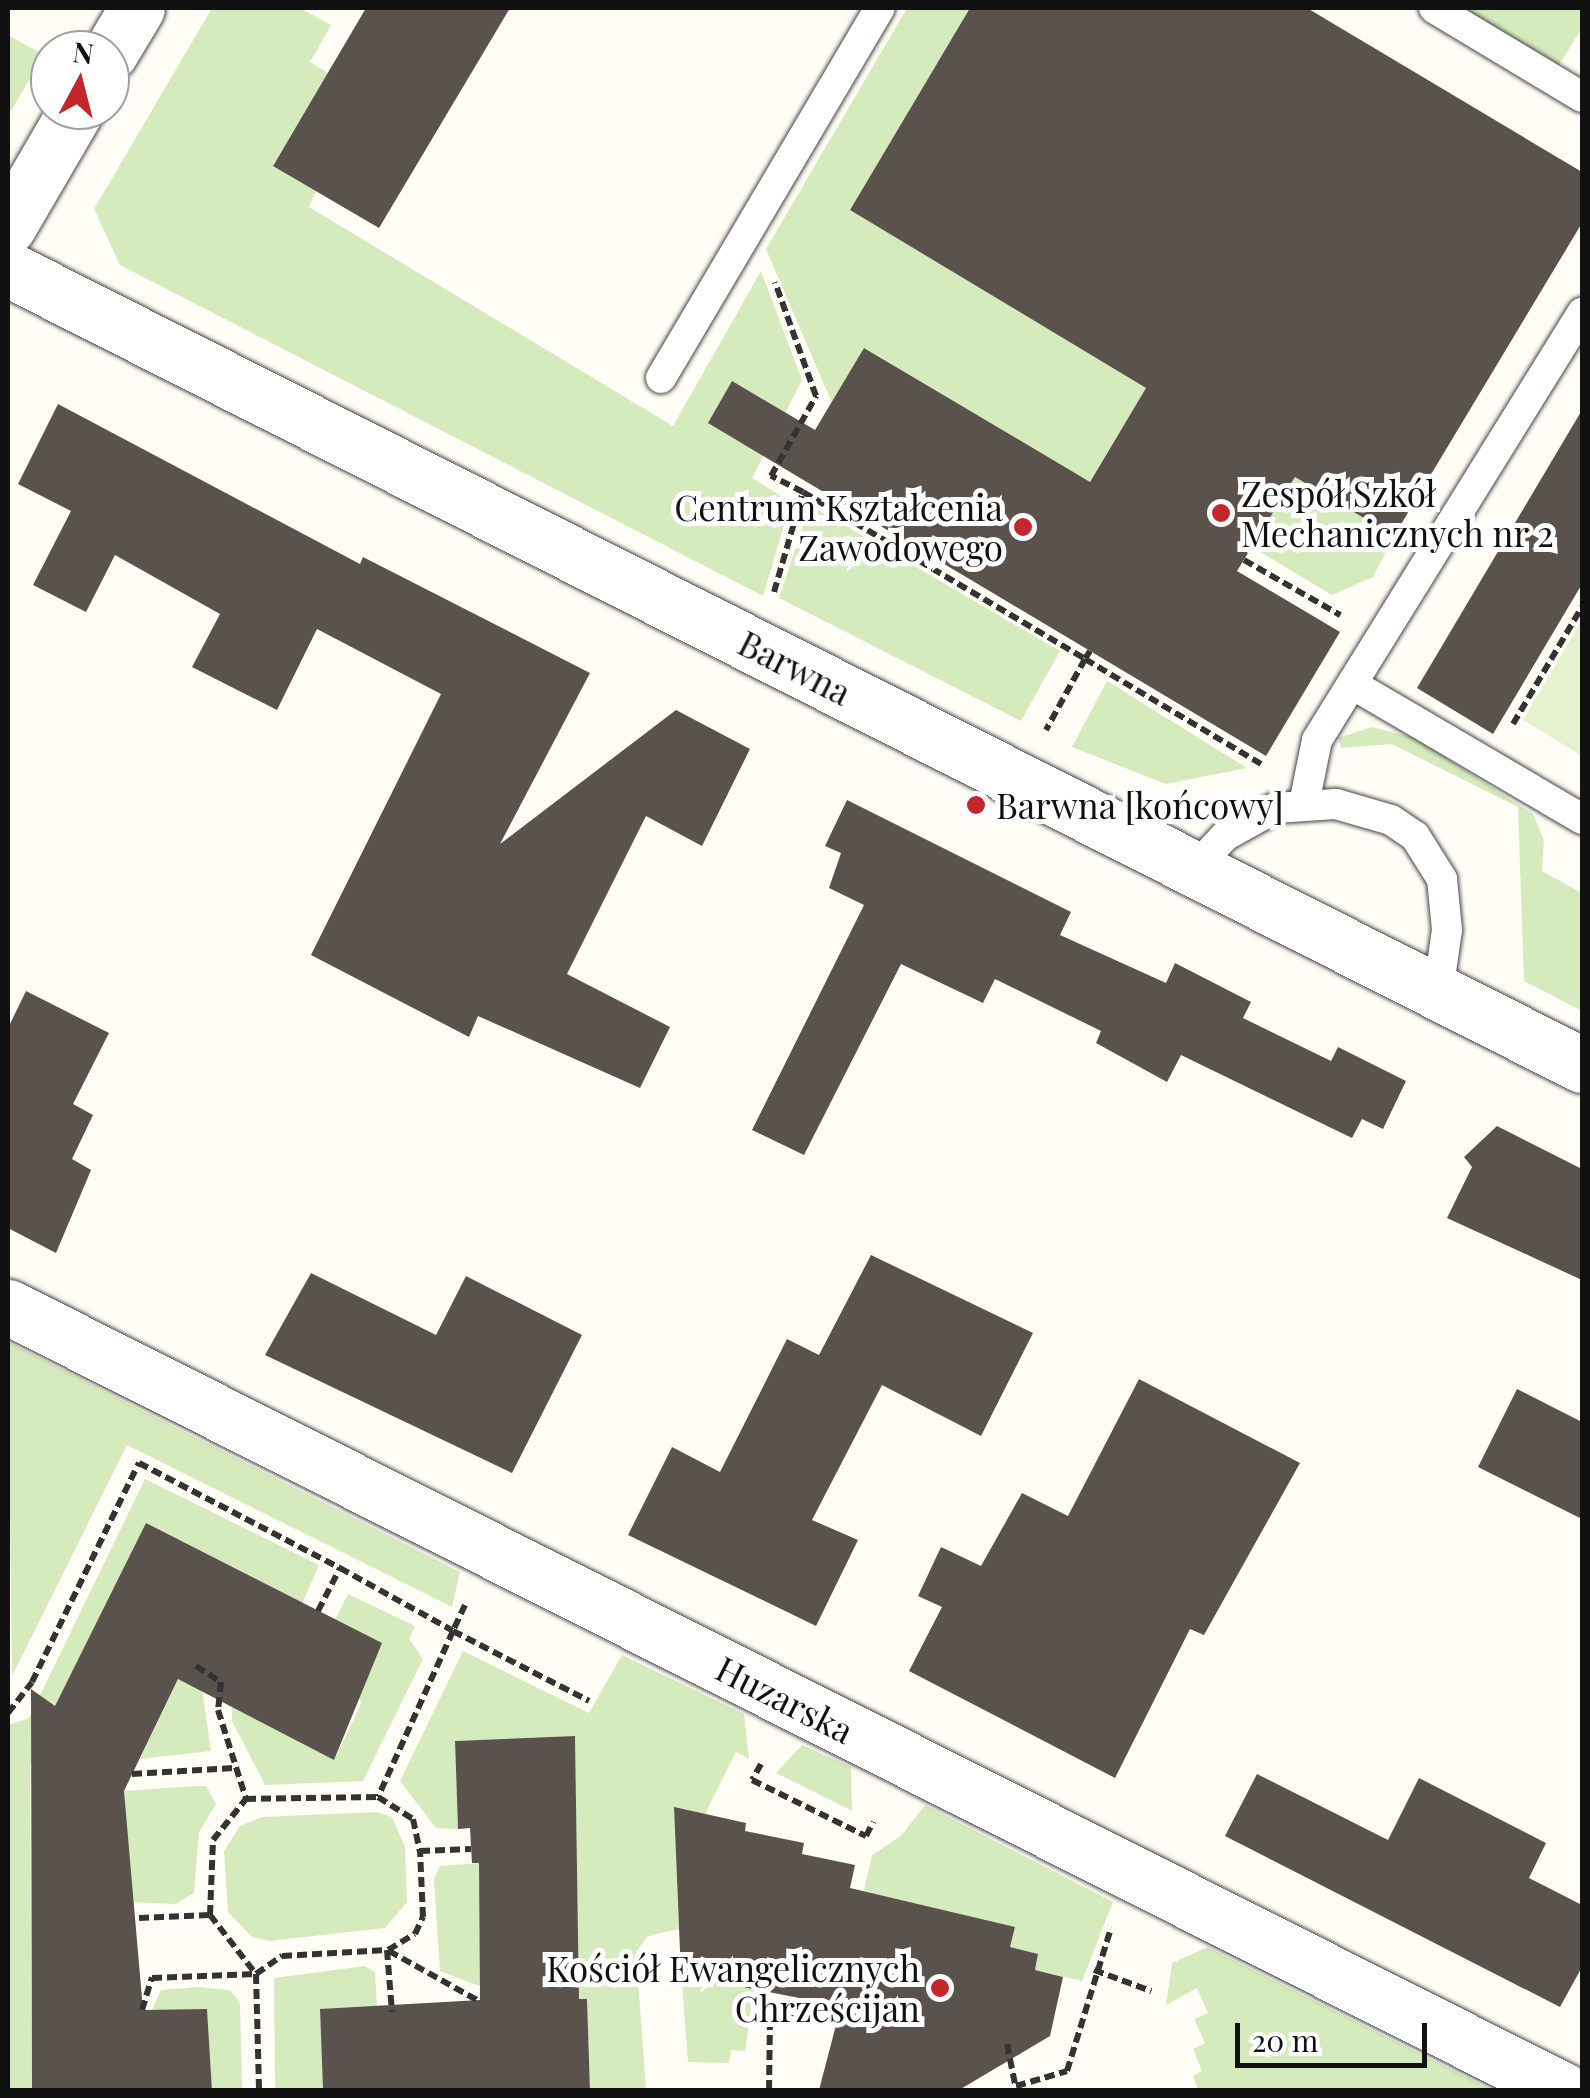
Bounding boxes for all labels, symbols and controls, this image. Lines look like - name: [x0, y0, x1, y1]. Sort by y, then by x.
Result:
- north arrow: [30, 30, 130, 130]
- text: N: [71, 32, 96, 71]
- place label: Zespół Szkół Mechanicznych nr 2: [1241, 472, 1555, 554]
- place label: Centrum Kształcenia Zawodowego: [674, 486, 1003, 568]
- marker: Zespół Szkół Mechanicznych nr 2: [1210, 502, 1232, 524]
- marker: Centrum Kształcenia Zawodowego: [1012, 516, 1034, 538]
- street label: Barwna: [732, 621, 858, 713]
- place label: Barwna [końcowy]: [996, 784, 1284, 826]
- marker: Barwna [końcowy]: [965, 794, 987, 816]
- street label: Huzarska: [709, 1647, 861, 1751]
- place label: Kościół Ewangelicznych Chrześcijan: [546, 1947, 920, 2029]
- marker: Kościół Ewangelicznych Chrześcijan: [929, 1977, 951, 1999]
- scale bar: [1240, 2003, 1432, 2065]
- text: 20 m: [1252, 2020, 1318, 2060]

